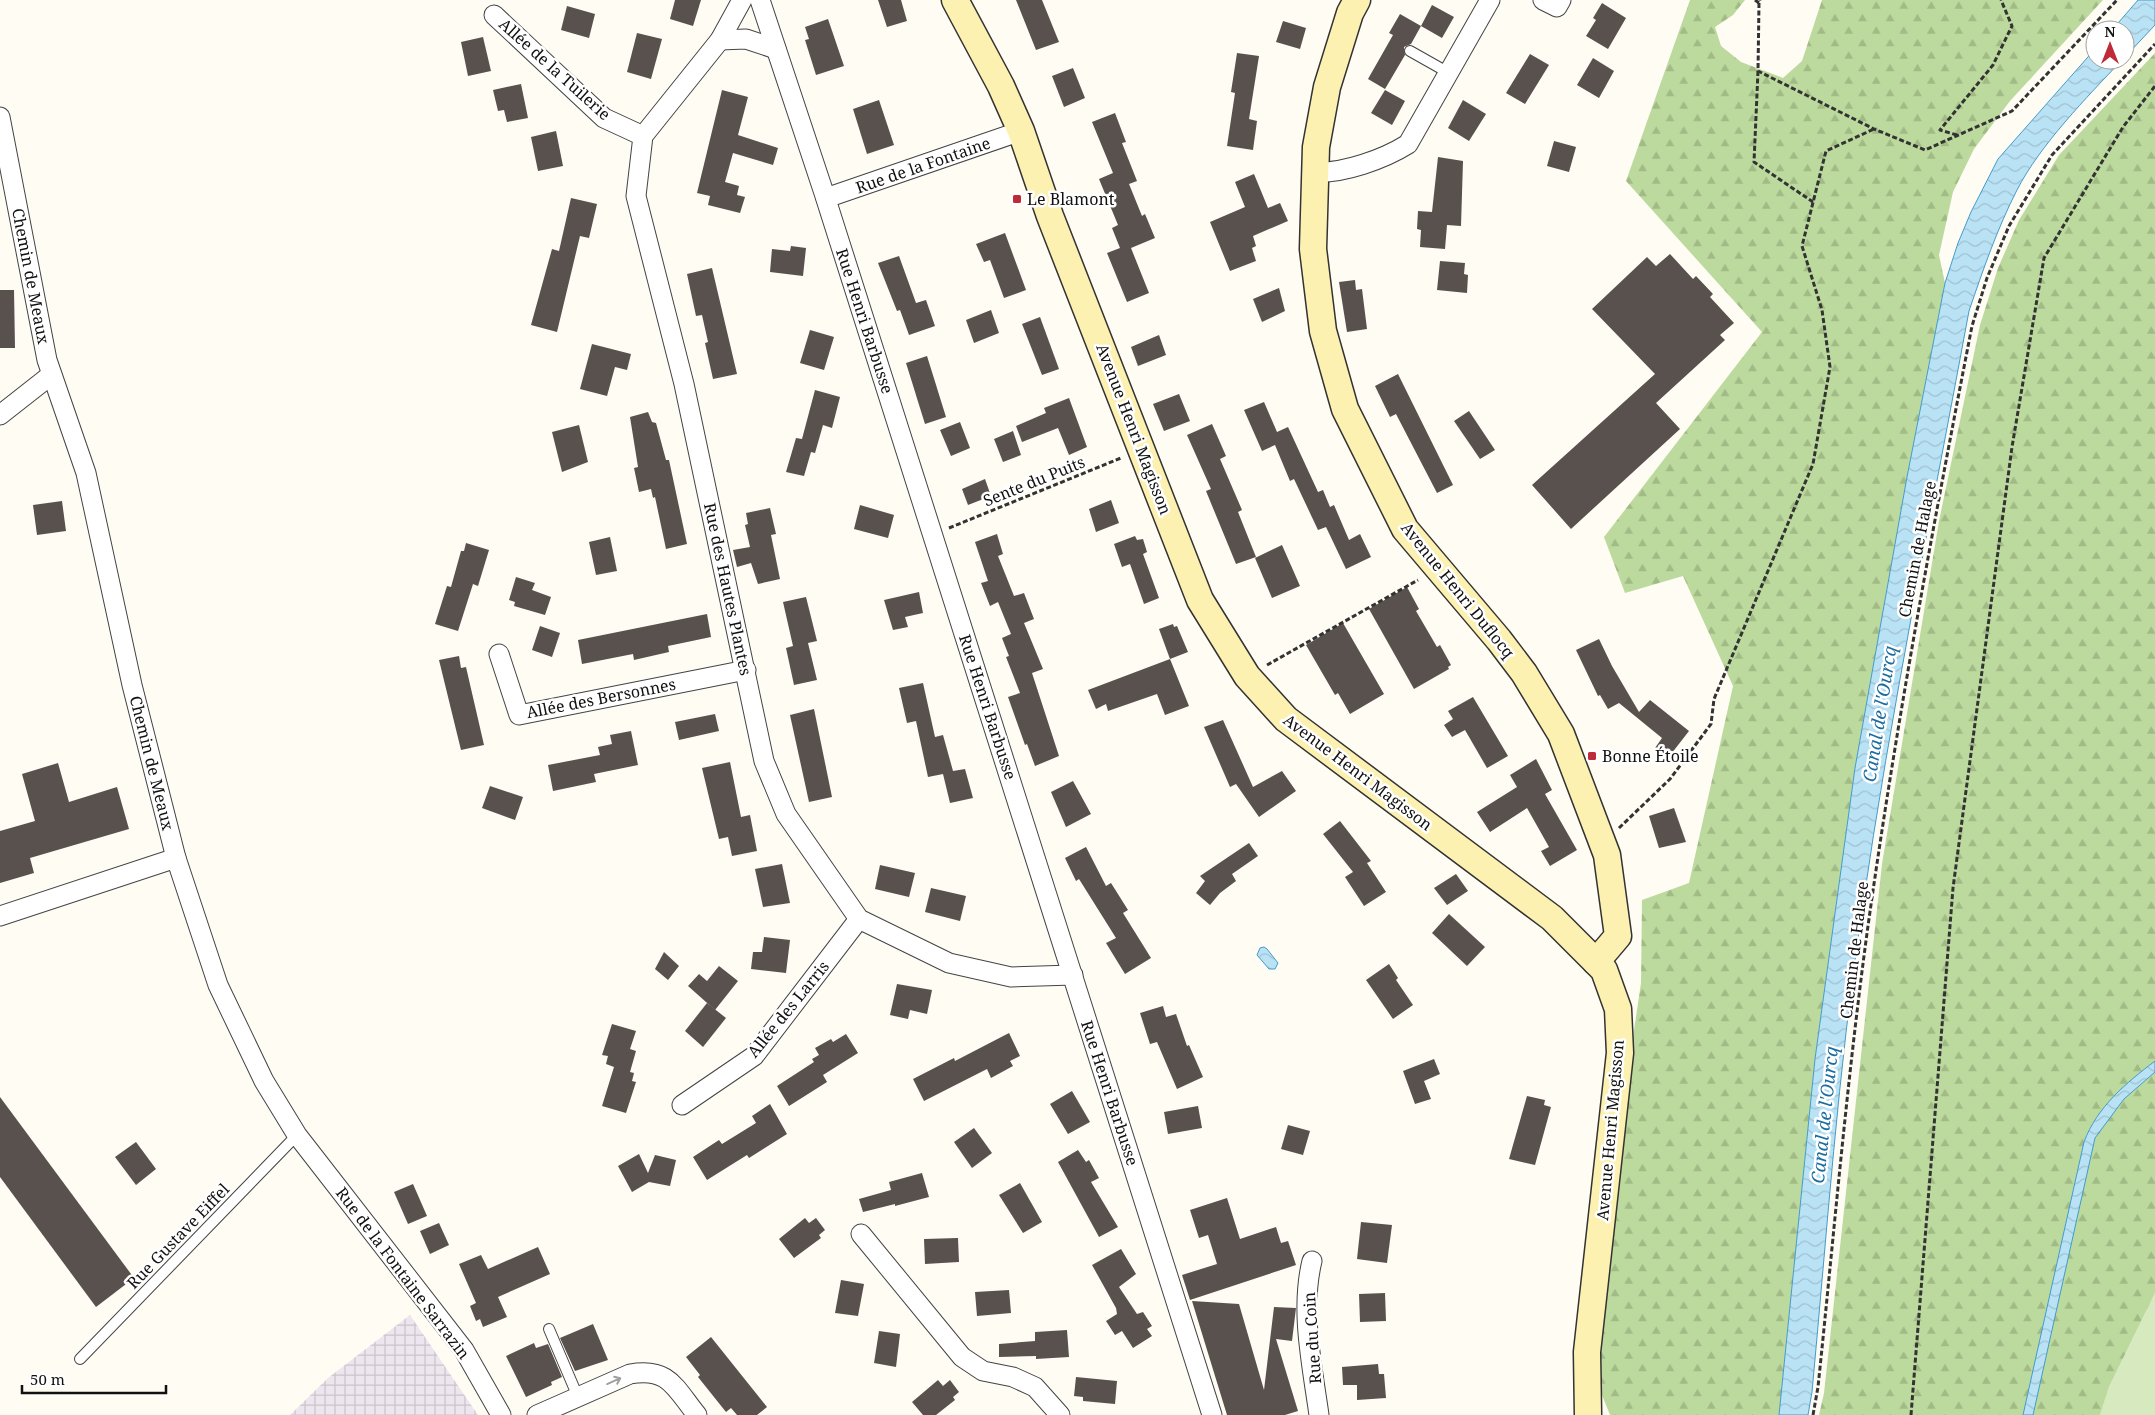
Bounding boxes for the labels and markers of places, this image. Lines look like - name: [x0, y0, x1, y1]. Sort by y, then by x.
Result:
- place label: Le Blamont: [1027, 188, 1115, 210]
- marker: Le Blamont: [1011, 193, 1023, 205]
- place label: Bonne Étoile: [1602, 745, 1699, 767]
- marker: Bonne Étoile: [1586, 750, 1598, 762]

